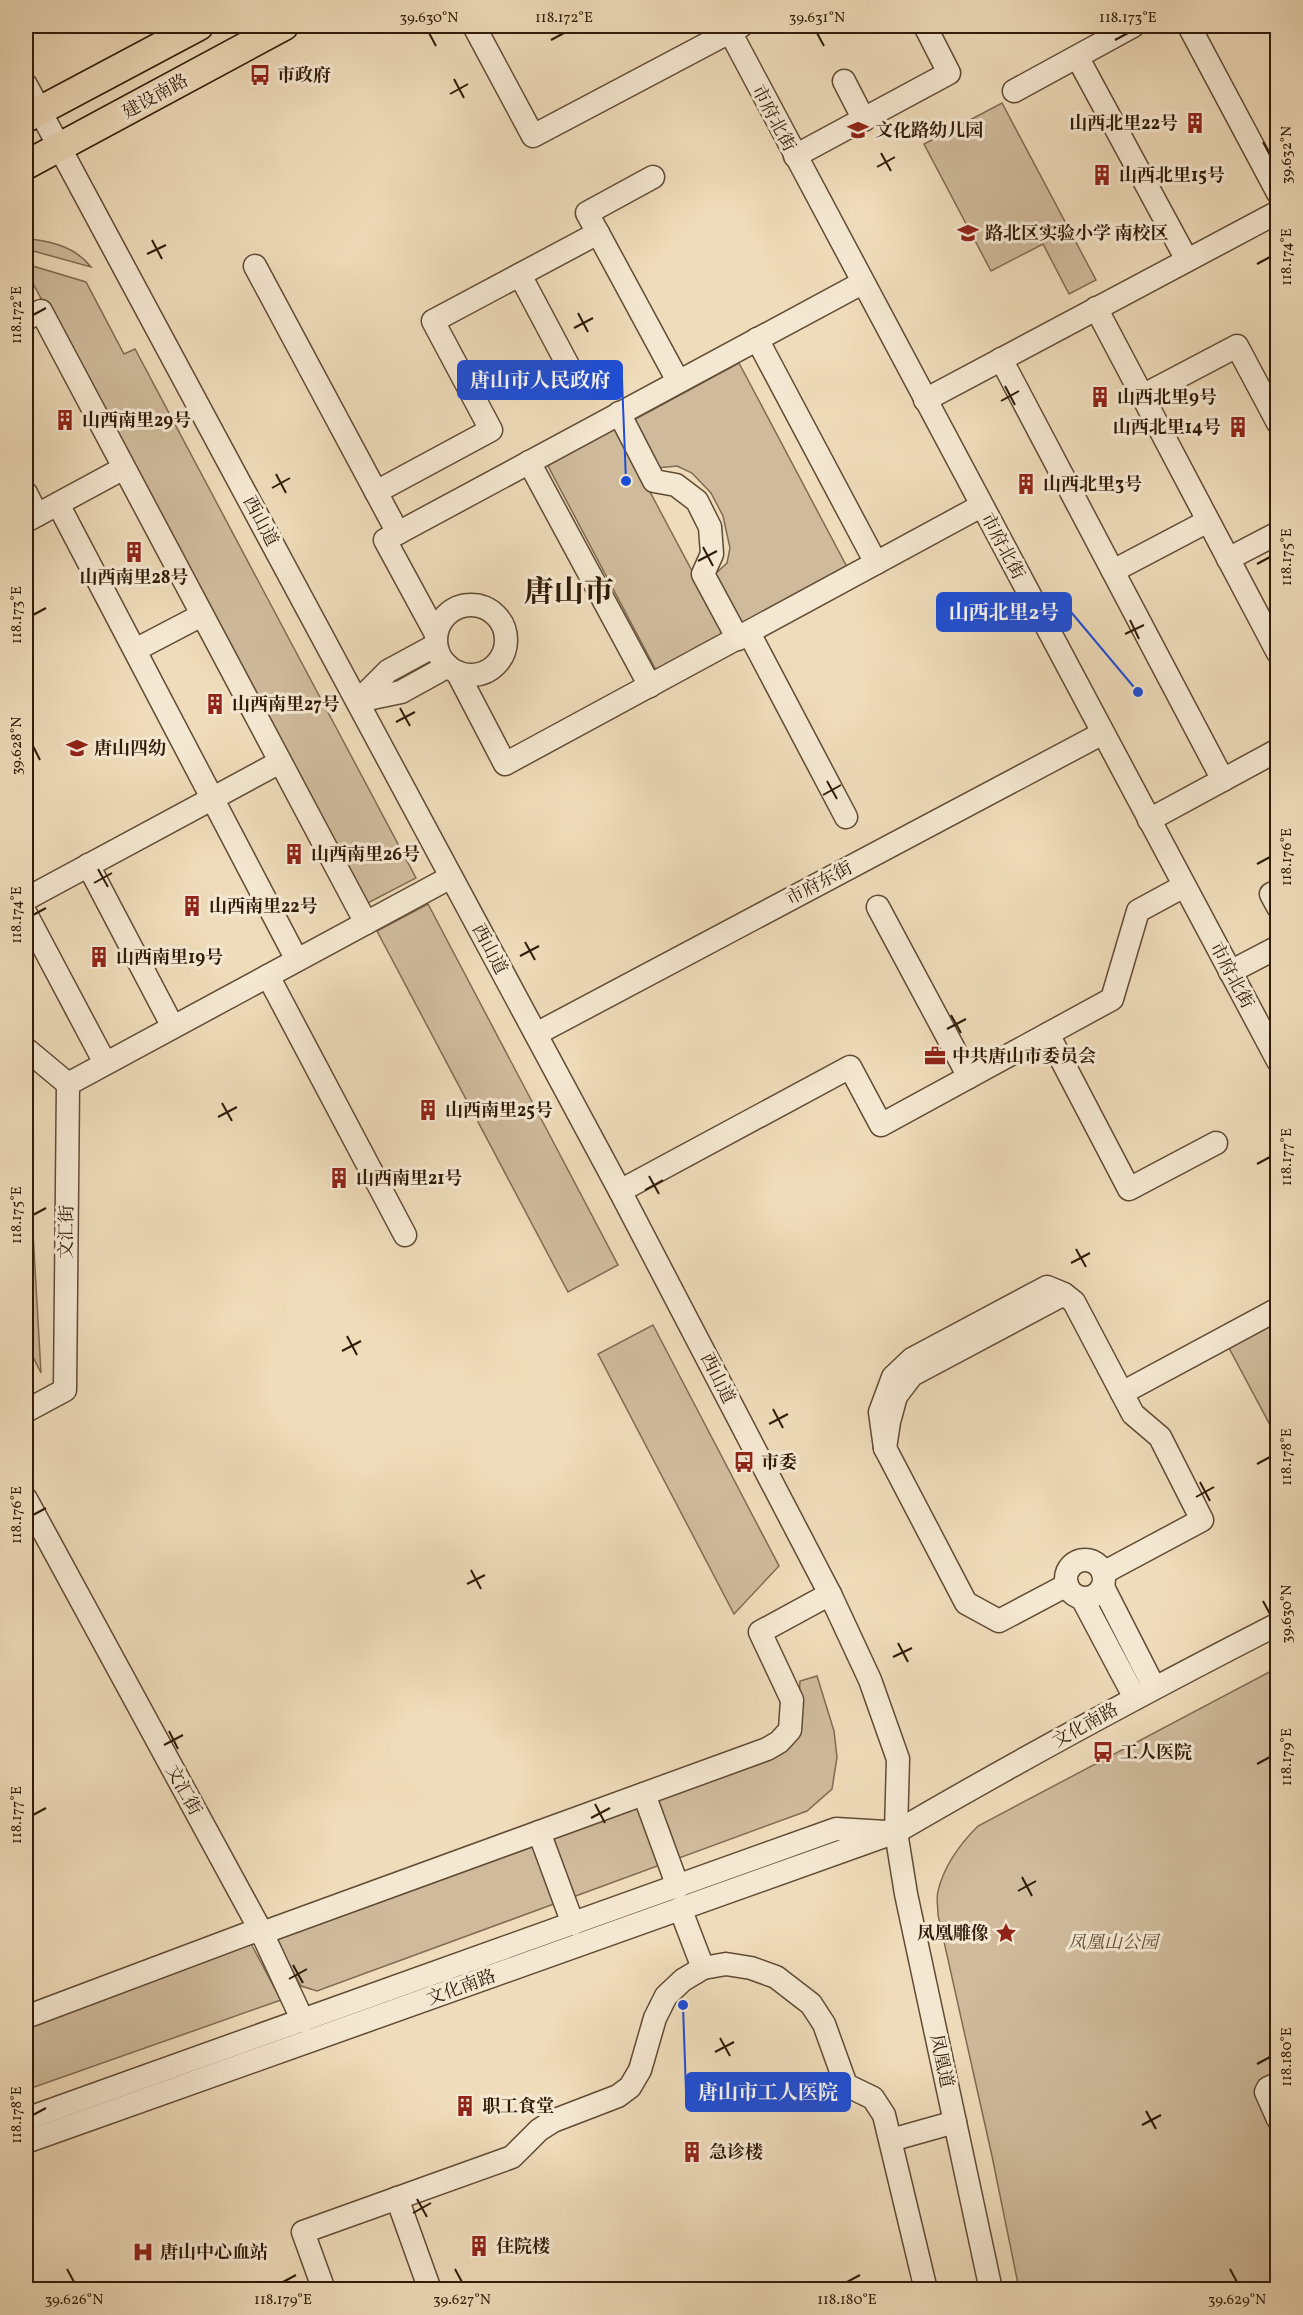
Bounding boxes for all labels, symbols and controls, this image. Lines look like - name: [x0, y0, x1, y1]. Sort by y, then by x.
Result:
- text: 39.630°N: [400, 8, 458, 29]
- text: 118.172°E: [535, 8, 593, 29]
- text: 39.631°N: [789, 8, 845, 29]
- text: 118.173°E: [1099, 8, 1157, 29]
- bus stop icon: 市政府: [248, 63, 272, 87]
- place label: 市政府: [277, 64, 331, 89]
- street label: 建设南路: [118, 69, 193, 126]
- street label: 市府北街: [745, 81, 801, 156]
- building icon: 山西北里22号: [1183, 111, 1207, 135]
- place label: 山西北里22号: [1069, 112, 1178, 137]
- school or university icon: 文化路幼儿园: [846, 118, 870, 142]
- place label: 文化路幼儿园: [875, 119, 983, 144]
- text: 39.632°N: [1277, 126, 1298, 184]
- building icon: 山西北里15号: [1090, 163, 1114, 187]
- place label: 山西北里15号: [1119, 164, 1225, 189]
- school or university icon: 路北区实验小学 南校区: [956, 221, 980, 245]
- place label: 路北区实验小学 南校区: [985, 222, 1169, 247]
- text: 118.174°E: [1277, 228, 1298, 286]
- text: 118.172°E: [7, 286, 28, 344]
- callout: 唐山市人民政府: [458, 361, 622, 399]
- text: 唐山市人民政府: [470, 368, 610, 396]
- building icon: 山西北里9号: [1088, 385, 1112, 409]
- place label: 山西北里9号: [1117, 386, 1217, 411]
- building icon: 山西南里29号: [53, 408, 77, 432]
- place label: 山西南里29号: [82, 409, 191, 434]
- building icon: 山西北里14号: [1226, 415, 1250, 439]
- place label: 山西北里14号: [1113, 416, 1221, 441]
- building icon: 山西北里3号: [1014, 472, 1038, 496]
- place label: 山西北里3号: [1043, 473, 1142, 498]
- street label: 西山道: [236, 492, 283, 551]
- street label: 市府北街: [974, 509, 1030, 584]
- text: 118.175°E: [1277, 528, 1298, 586]
- building icon: 山西南里28号: [122, 540, 146, 564]
- place label: 山西南里28号: [79, 566, 189, 591]
- district label: 唐山市: [524, 572, 614, 614]
- text: 118.173°E: [7, 586, 28, 644]
- callout: 山西北里2号: [937, 593, 1071, 631]
- text: 山西北里2号: [949, 600, 1059, 628]
- building icon: 山西南里27号: [203, 692, 227, 716]
- place label: 山西南里27号: [232, 693, 340, 718]
- text: 39.628°N: [7, 717, 28, 775]
- school or university icon: 唐山四幼: [65, 736, 89, 760]
- place label: 唐山四幼: [94, 737, 166, 762]
- text: 118.176°E: [1277, 828, 1298, 886]
- building icon: 山西南里26号: [282, 842, 306, 866]
- place label: 山西南里26号: [311, 843, 420, 868]
- street label: 市府东街: [782, 856, 857, 912]
- text: 118.174°E: [7, 886, 28, 944]
- building icon: 山西南里22号: [180, 894, 204, 918]
- place label: 山西南里22号: [209, 895, 318, 920]
- street label: 西山道: [465, 920, 512, 979]
- street label: 市府北街: [1203, 938, 1259, 1013]
- building icon: 山西南里19号: [87, 945, 111, 969]
- place label: 山西南里19号: [116, 946, 223, 971]
- office icon: 中共唐山市委员会: [923, 1044, 947, 1068]
- place label: 中共唐山市委员会: [952, 1045, 1096, 1070]
- building icon: 山西南里25号: [416, 1098, 440, 1122]
- place label: 山西南里25号: [445, 1099, 553, 1124]
- text: 118.177°E: [1277, 1128, 1298, 1186]
- building icon: 山西南里21号: [327, 1166, 351, 1190]
- place label: 山西南里21号: [356, 1167, 463, 1192]
- text: 118.175°E: [7, 1186, 28, 1244]
- street label: 文汇街: [55, 1205, 80, 1259]
- street label: 西山道: [693, 1349, 740, 1408]
- text: 118.178°E: [1277, 1428, 1298, 1486]
- bus stop icon: 市委: [732, 1450, 756, 1474]
- place label: 市委: [761, 1451, 797, 1476]
- text: 118.176°E: [7, 1486, 28, 1544]
- text: 39.630°N: [1277, 1585, 1298, 1643]
- street label: 文化南路: [1048, 1698, 1123, 1755]
- text: 118.179°E: [1277, 1728, 1298, 1786]
- bus stop icon: 工人医院: [1091, 1740, 1115, 1764]
- place label: 工人医院: [1120, 1741, 1192, 1766]
- street label: 文汇街: [159, 1761, 207, 1820]
- text: 118.177°E: [7, 1786, 28, 1844]
- place icon: 凤凰雕像: [994, 1921, 1018, 1945]
- place label: 凤凰雕像: [917, 1922, 989, 1947]
- park label: 凤凰山公园: [1068, 1931, 1161, 1956]
- street label: 文化南路: [423, 1964, 500, 2012]
- text: 118.180°E: [1277, 2027, 1298, 2087]
- street label: 凤凰道: [923, 2032, 958, 2090]
- callout: 唐山市工人医院: [686, 2073, 850, 2111]
- text: 唐山市工人医院: [698, 2080, 838, 2108]
- text: 118.178°E: [7, 2086, 28, 2144]
- building icon: 职工食堂: [453, 2094, 477, 2118]
- place label: 职工食堂: [482, 2095, 554, 2120]
- building icon: 急诊楼: [680, 2140, 704, 2164]
- place label: 急诊楼: [709, 2141, 763, 2166]
- building icon: 住院楼: [467, 2234, 491, 2258]
- place label: 住院楼: [496, 2235, 550, 2260]
- hospital icon: 唐山中心血站: [131, 2240, 155, 2264]
- place label: 唐山中心血站: [160, 2241, 268, 2266]
- text: 39.626°N: [45, 2290, 103, 2311]
- text: 118.179°E: [254, 2290, 312, 2311]
- text: 39.627°N: [433, 2290, 491, 2311]
- text: 118.180°E: [817, 2290, 877, 2311]
- text: 39.629°N: [1208, 2290, 1266, 2311]

